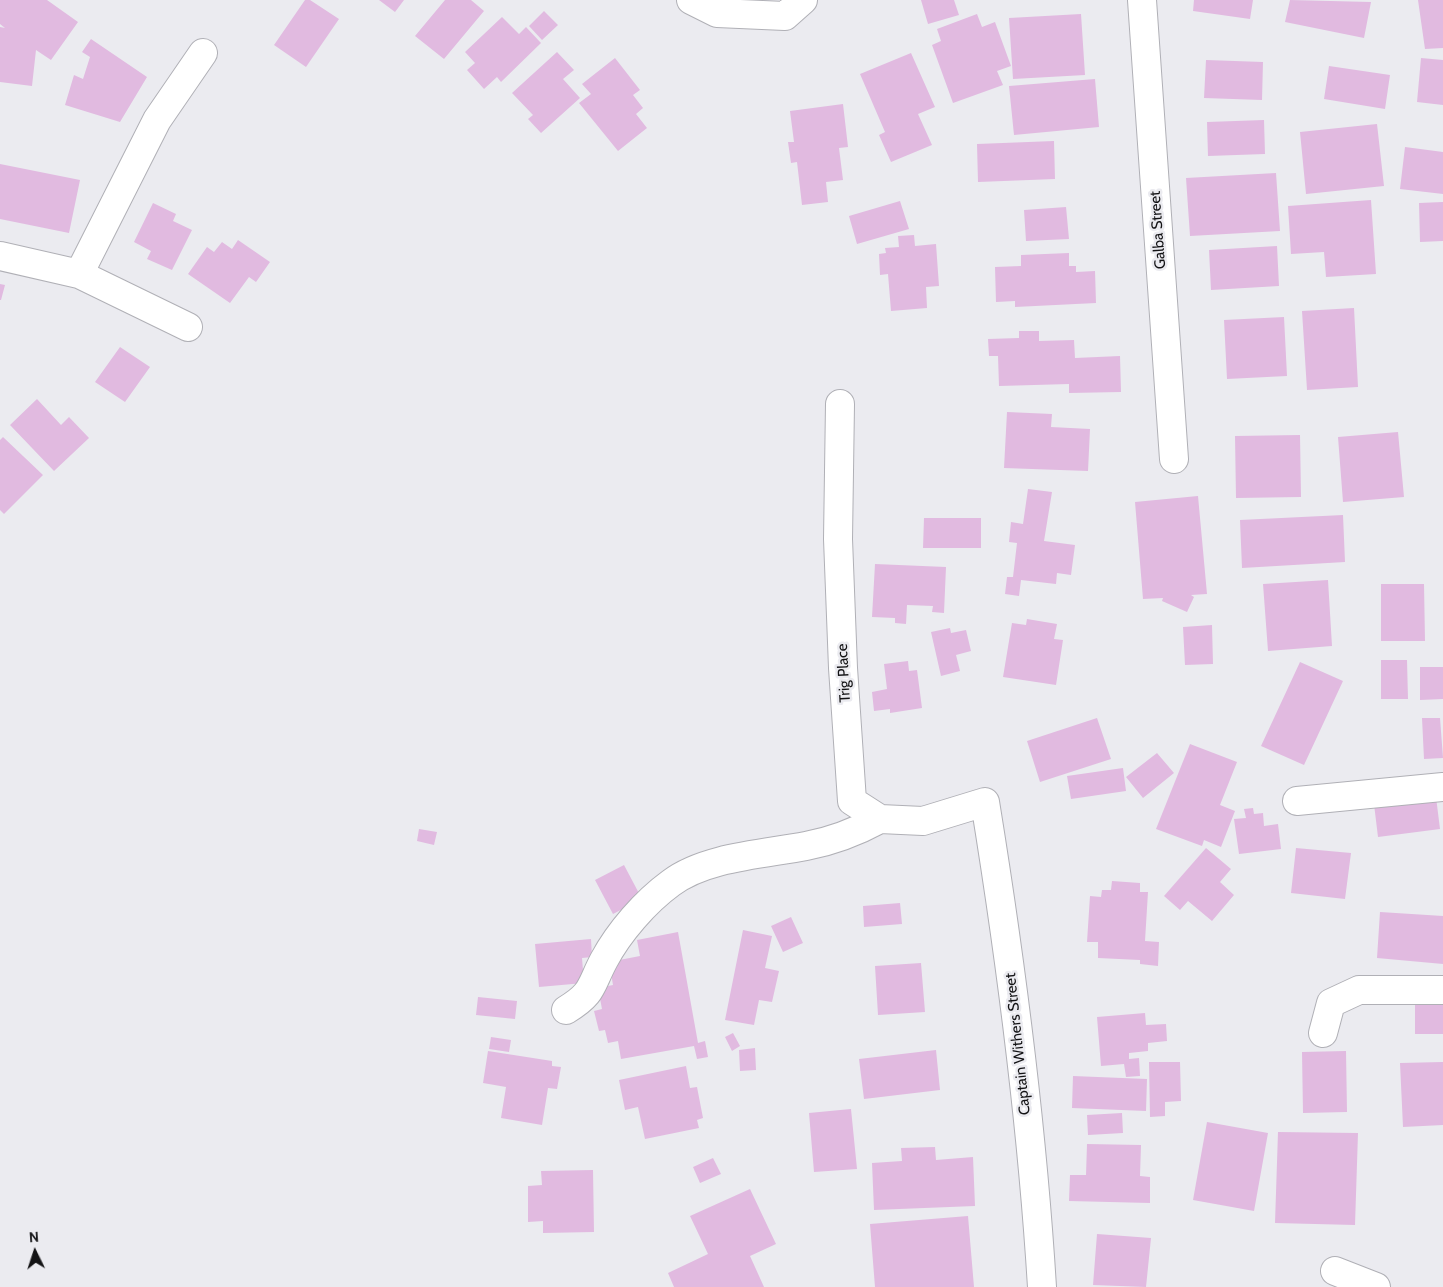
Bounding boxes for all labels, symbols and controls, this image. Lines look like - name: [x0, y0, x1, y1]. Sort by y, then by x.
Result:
- street label: Galba Street: [1146, 190, 1170, 270]
- street label: Trig Place: [833, 643, 855, 703]
- street label: Captain Withers Street: [1002, 972, 1034, 1116]
- north arrow: [10, 1227, 60, 1277]
- text: N: [28, 1228, 40, 1246]

